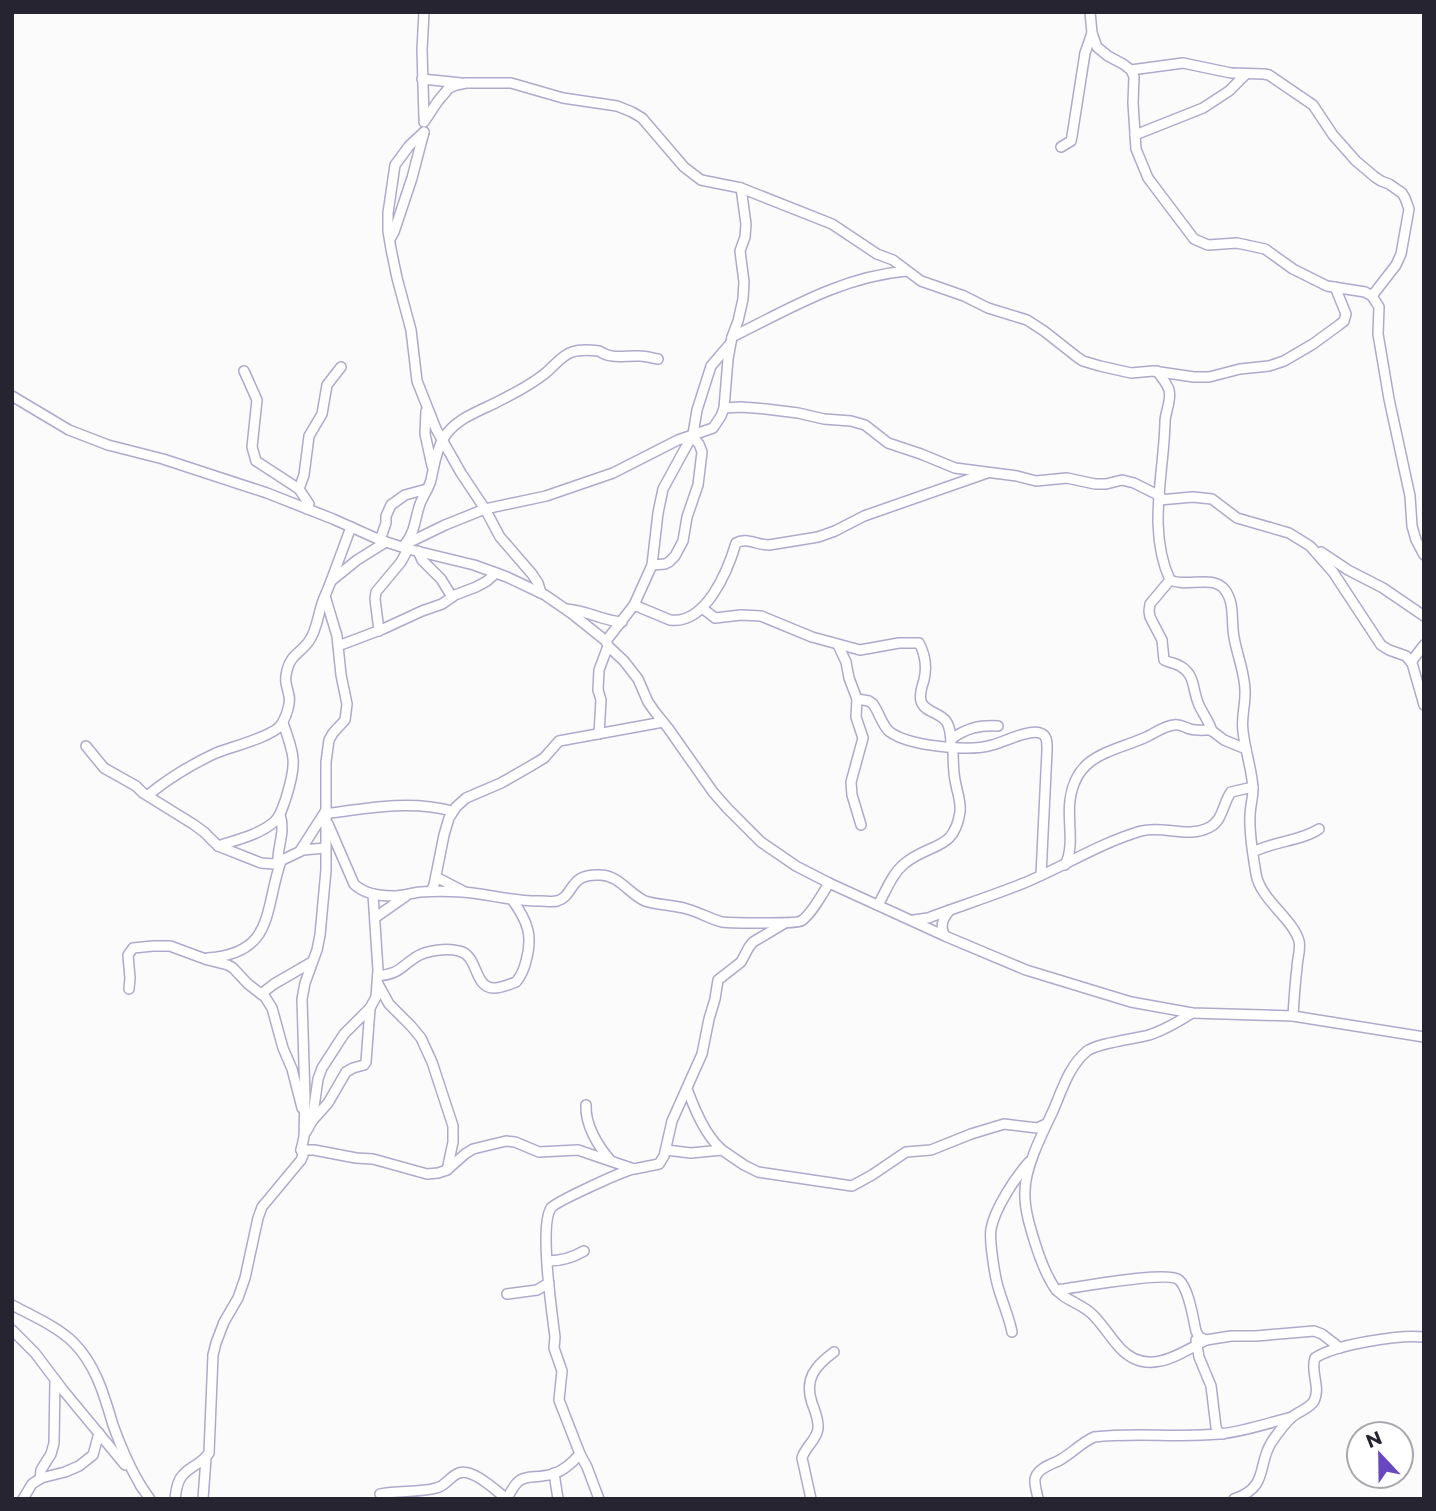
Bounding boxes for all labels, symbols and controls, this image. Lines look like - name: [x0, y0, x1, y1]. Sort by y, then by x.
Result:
- north arrow: [1345, 1420, 1415, 1490]
- text: N: [1362, 1426, 1385, 1453]

